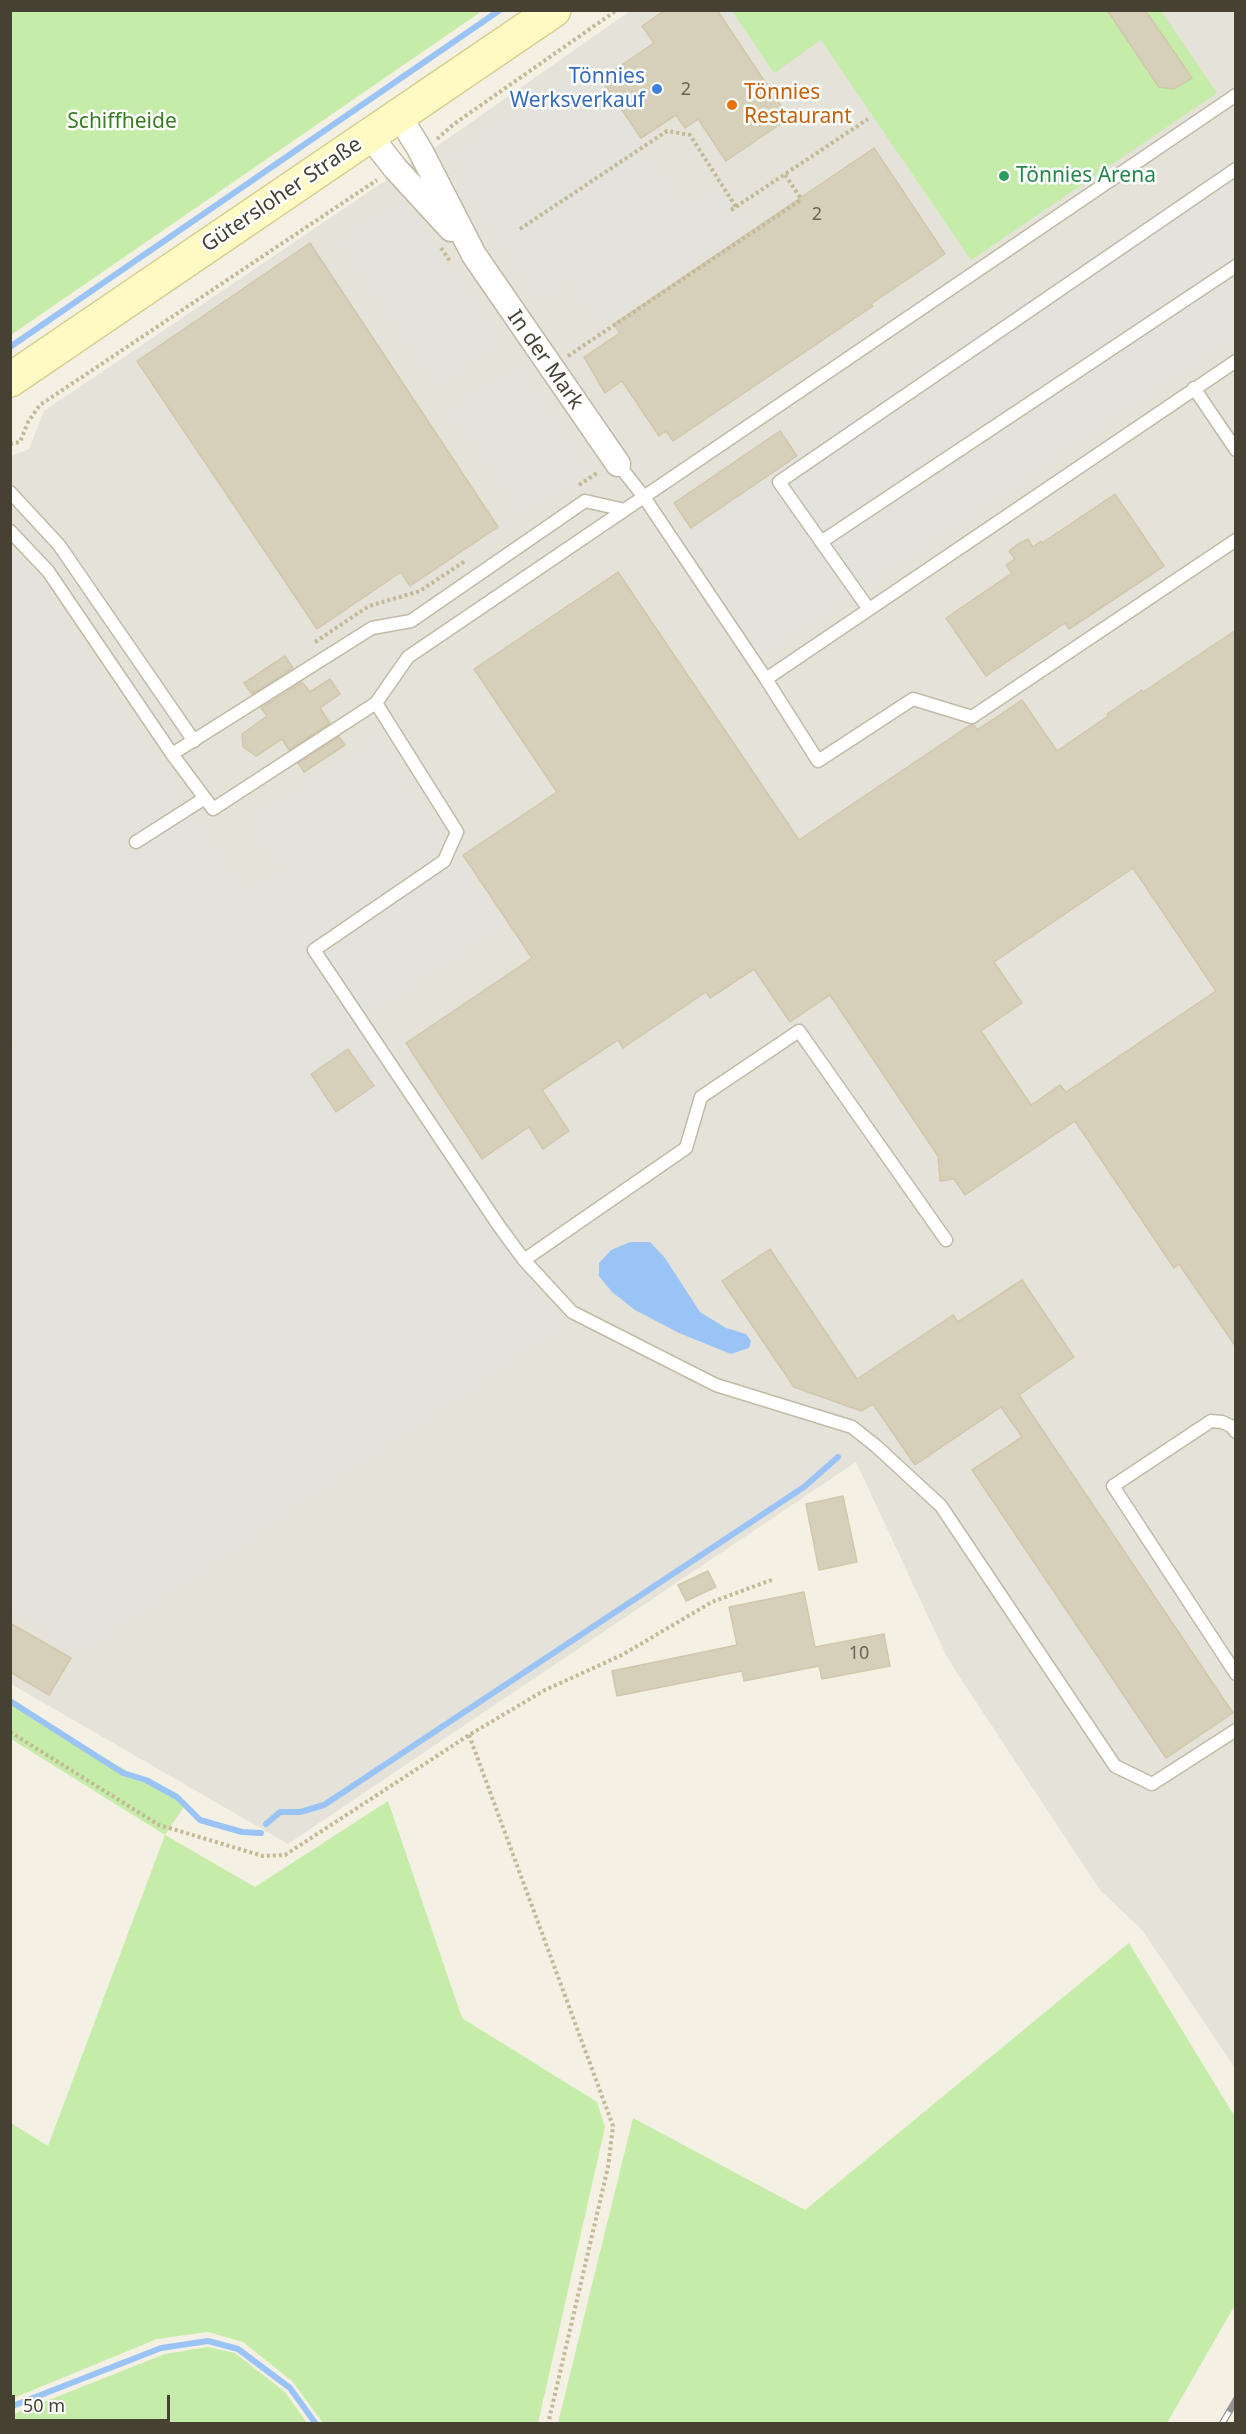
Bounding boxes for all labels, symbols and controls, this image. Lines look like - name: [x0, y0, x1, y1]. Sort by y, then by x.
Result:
- place label: Tönnies Werksverkauf: [510, 64, 645, 114]
- house number: 2: [681, 79, 691, 101]
- place label: Tönnies Restaurant: [744, 80, 852, 130]
- marker: Tönnies Werksverkauf: [650, 82, 664, 96]
- marker: Tönnies Restaurant: [725, 98, 739, 112]
- park label: Schiffheide: [67, 109, 177, 135]
- street label: Gütersloher Straße: [197, 132, 367, 258]
- place label: Tönnies Arena: [1016, 163, 1156, 189]
- marker: Tönnies Arena: [997, 169, 1011, 183]
- house number: 2: [812, 204, 822, 226]
- street label: In der Mark: [502, 306, 588, 414]
- house number: 10: [849, 1643, 869, 1665]
- scale bar: [15, 2383, 172, 2421]
- text: 50 m: [23, 2393, 65, 2417]

